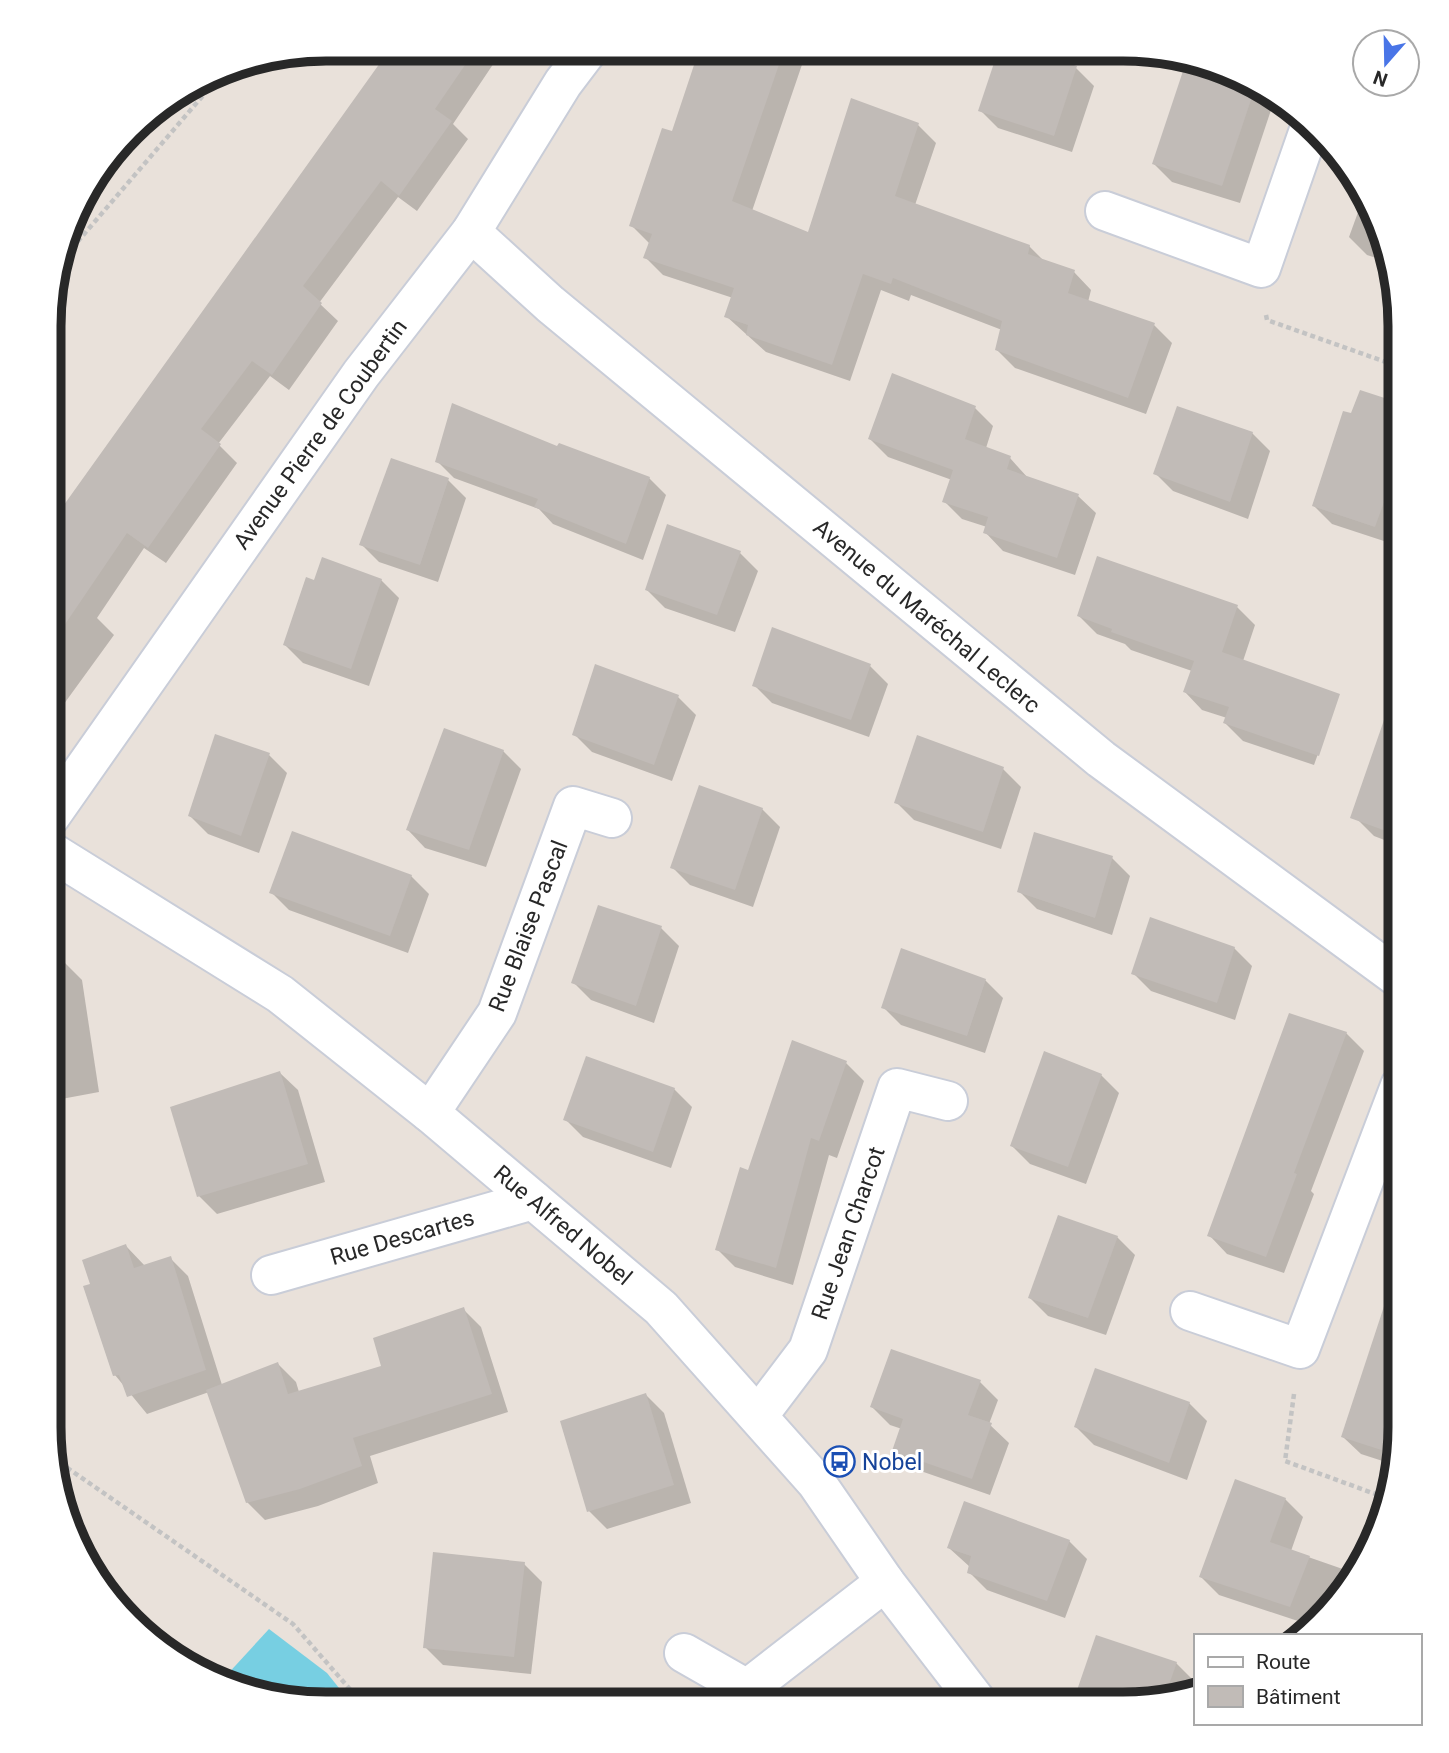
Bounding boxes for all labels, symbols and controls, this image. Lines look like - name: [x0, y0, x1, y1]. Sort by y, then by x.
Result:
- north arrow: [1351, 28, 1421, 98]
- text: N: [1370, 65, 1391, 92]
- street label: Avenue Pierre de Coubertin: [228, 314, 413, 554]
- street label: Avenue du Maréchal Leclerc: [808, 514, 1045, 719]
- street label: Rue Blaise Pascal: [483, 837, 574, 1016]
- street label: Rue Jean Charcot: [806, 1143, 891, 1323]
- street label: Rue Alfred Nobel: [488, 1160, 637, 1291]
- street label: Rue Descartes: [327, 1204, 477, 1271]
- bus stop icon: Nobel: [822, 1445, 856, 1479]
- place label: Nobel: [862, 1449, 922, 1476]
- legend: [1194, 1634, 1421, 1725]
- text: Route: [1256, 1650, 1311, 1674]
- text: Bâtiment: [1256, 1685, 1341, 1709]

